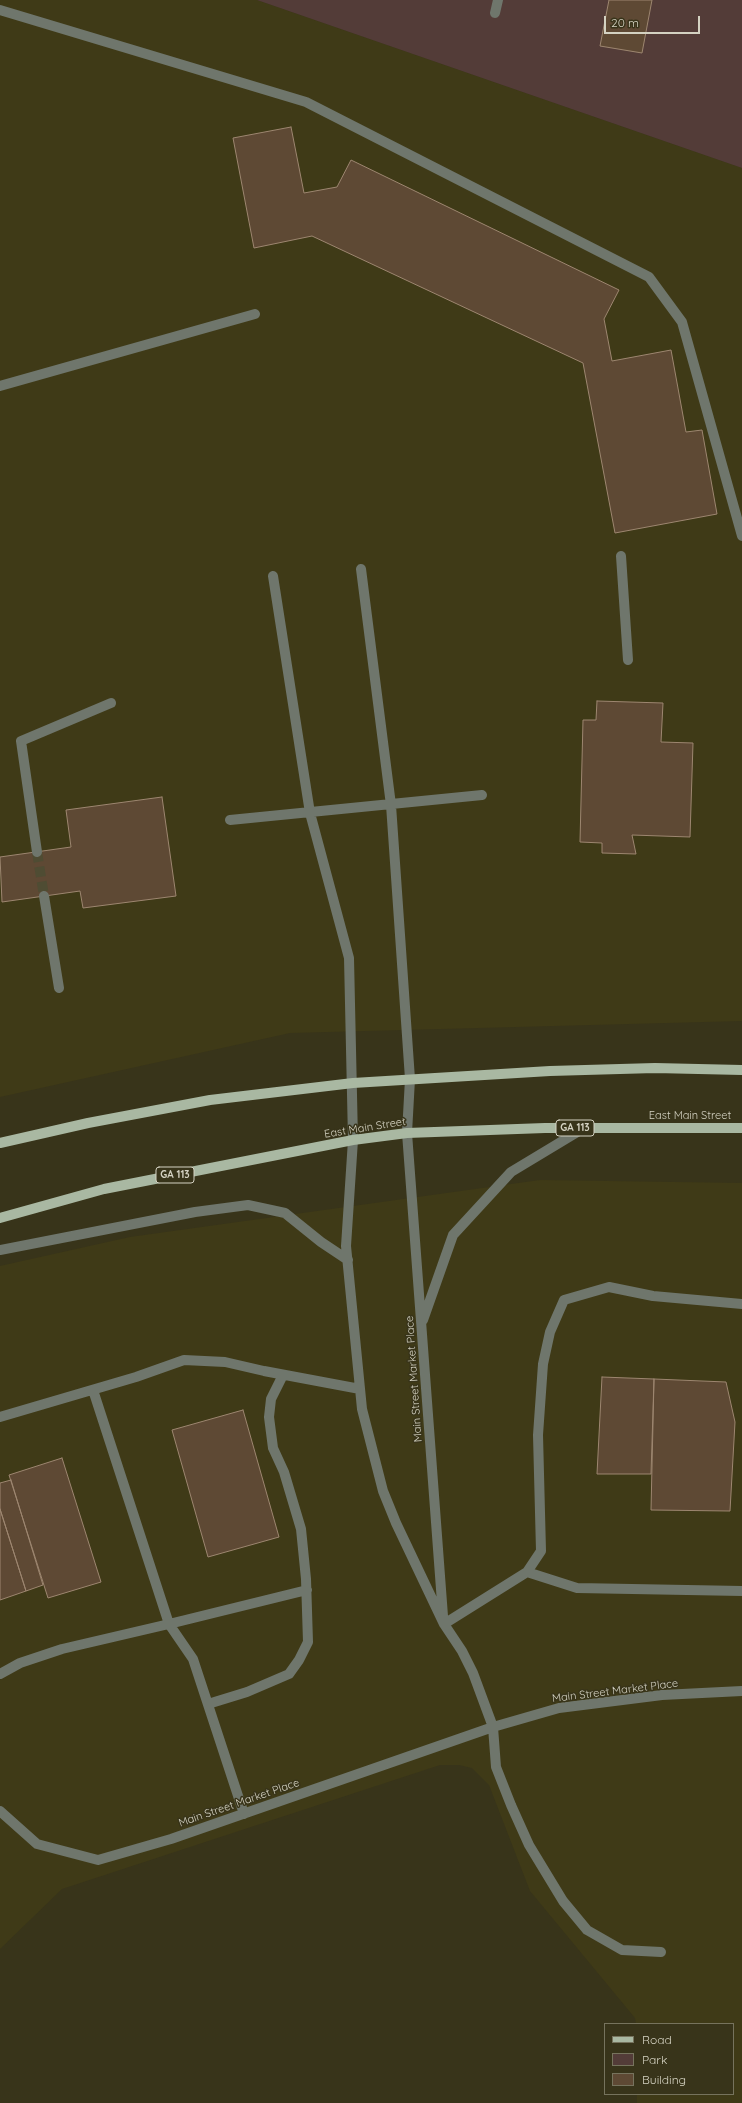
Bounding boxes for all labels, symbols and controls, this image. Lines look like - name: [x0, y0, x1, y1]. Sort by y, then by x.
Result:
- scale bar: [606, 8, 702, 34]
- text: 20 m: [611, 15, 639, 30]
- street label: East Main Street: [649, 1109, 731, 1123]
- street label: East Main Street: [323, 1115, 407, 1141]
- road number: GA 113: [556, 1120, 594, 1136]
- road number: GA 113: [156, 1167, 194, 1183]
- street label: Main Street Market Place: [403, 1315, 425, 1443]
- street label: Main Street Market Place: [551, 1677, 679, 1705]
- street label: Main Street Market Place: [177, 1776, 301, 1830]
- legend: [604, 2023, 734, 2095]
- text: Road: [642, 2032, 672, 2047]
- text: Park: [642, 2052, 667, 2067]
- text: Building: [642, 2072, 686, 2087]

